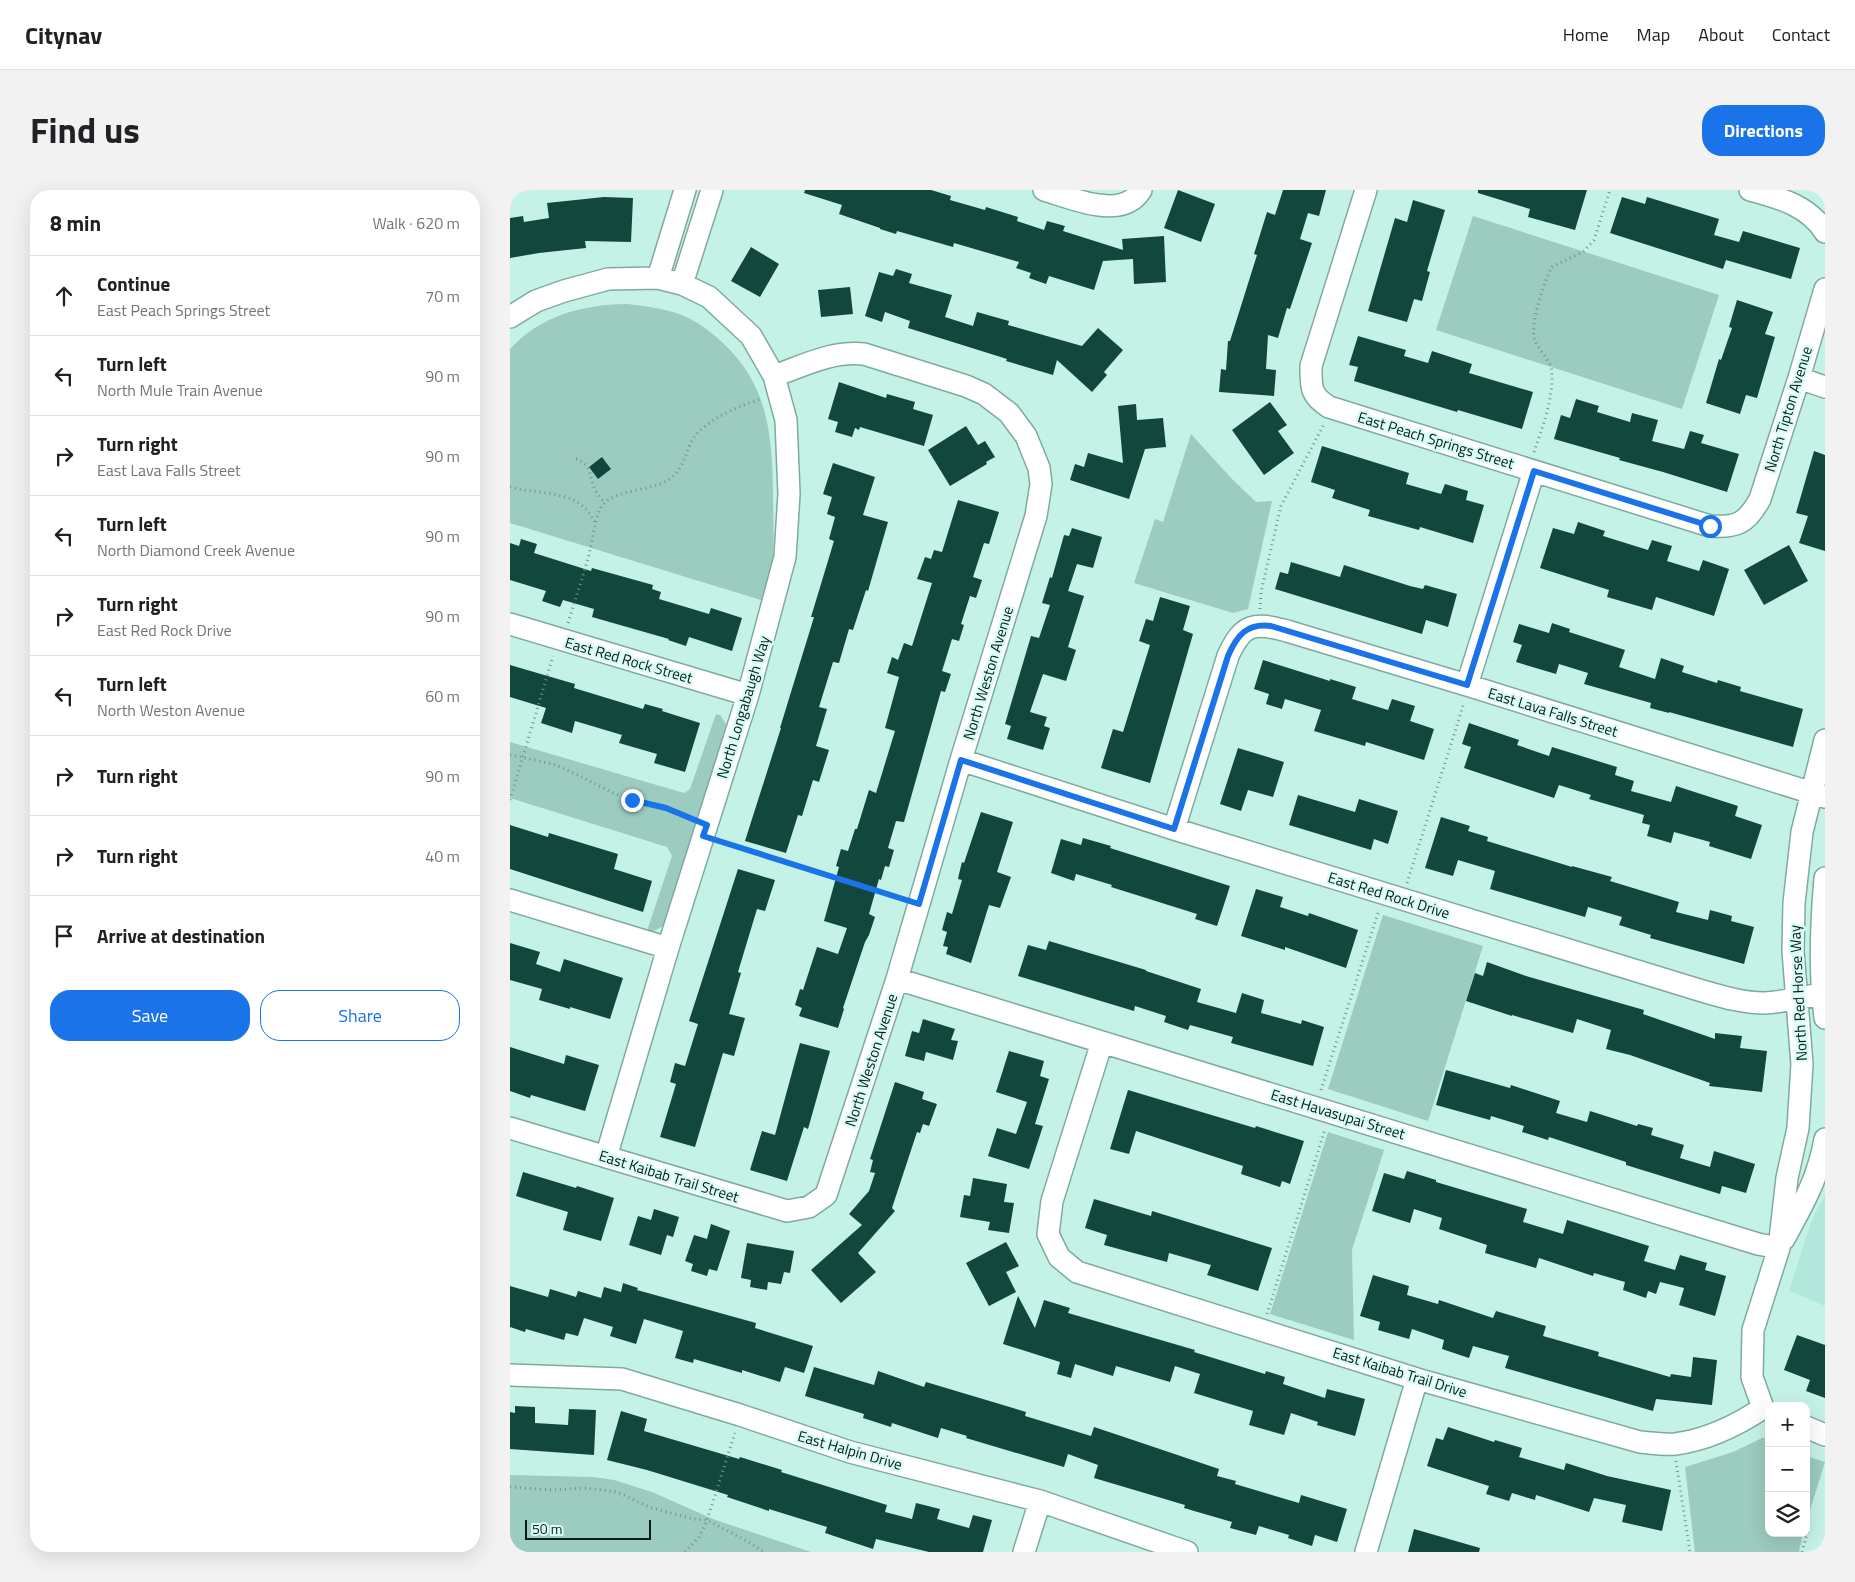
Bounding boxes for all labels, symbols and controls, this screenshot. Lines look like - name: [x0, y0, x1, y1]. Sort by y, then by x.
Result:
- text: Citynav: [25, 17, 102, 53]
- text: Home: [1563, 21, 1609, 48]
- text: Map: [1637, 21, 1670, 48]
- text: About: [1698, 21, 1744, 48]
- text: Contact: [1772, 21, 1830, 48]
- text: Find us: [30, 103, 140, 157]
- button: Directions: [1702, 105, 1825, 156]
- text: 8 min: [50, 207, 101, 239]
- text: Walk · 620 m: [372, 211, 460, 235]
- text: Continue: [97, 269, 170, 298]
- icon: ahead: [50, 282, 78, 310]
- text: 70 m: [425, 284, 460, 308]
- text: East Peach Springs Street: [97, 298, 270, 322]
- street label: North Tipton Avenue: [1758, 343, 1818, 475]
- text: Turn left: [97, 349, 167, 378]
- icon: left: [50, 362, 78, 390]
- text: 90 m: [425, 364, 460, 388]
- text: North Mule Train Avenue: [97, 378, 263, 402]
- street label: East Peach Springs Street: [1355, 405, 1518, 475]
- text: Turn right: [97, 429, 178, 458]
- icon: right: [50, 442, 78, 470]
- text: 90 m: [425, 444, 460, 468]
- text: East Lava Falls Street: [97, 458, 241, 482]
- text: Turn left: [97, 509, 167, 538]
- route start: [1699, 515, 1722, 538]
- icon: left: [50, 522, 78, 550]
- text: 90 m: [425, 524, 460, 548]
- text: North Diamond Creek Avenue: [97, 538, 295, 562]
- text: Turn right: [97, 589, 178, 618]
- icon: right: [50, 602, 78, 630]
- street label: North Weston Avenue: [957, 603, 1019, 743]
- text: 90 m: [425, 604, 460, 628]
- text: East Red Rock Drive: [97, 618, 232, 642]
- street label: East Red Rock Street: [562, 631, 696, 689]
- street label: North Longabaugh Way: [710, 633, 776, 781]
- text: Turn left: [97, 669, 167, 698]
- street label: East Lava Falls Street: [1485, 681, 1621, 743]
- icon: left: [50, 682, 78, 710]
- text: 60 m: [425, 684, 460, 708]
- text: North Weston Avenue: [97, 698, 245, 722]
- text: Turn right: [97, 761, 178, 790]
- icon: right: [50, 762, 78, 790]
- text: 90 m: [425, 764, 460, 788]
- route end: [621, 789, 644, 812]
- text: Turn right: [97, 841, 178, 870]
- icon: right: [50, 842, 78, 870]
- text: 40 m: [425, 844, 460, 868]
- street label: East Red Rock Drive: [1325, 866, 1453, 924]
- text: Arrive at destination: [97, 921, 265, 950]
- icon: arrive: [50, 922, 78, 950]
- street label: North Red Horse Way: [1783, 924, 1813, 1062]
- button: Save: [50, 990, 250, 1041]
- button: Share: [260, 990, 460, 1041]
- street label: North Weston Avenue: [839, 990, 903, 1130]
- street label: East Havasupai Street: [1268, 1083, 1409, 1146]
- street label: East Kaibab Trail Street: [596, 1144, 743, 1208]
- street label: East Kaibab Trail Drive: [1330, 1341, 1470, 1403]
- map controls: [1765, 1402, 1810, 1537]
- button: +: [1765, 1402, 1810, 1447]
- street label: East Halpin Drive: [795, 1424, 905, 1476]
- button: −: [1765, 1447, 1810, 1492]
- button: layers: [1765, 1492, 1810, 1537]
- scale bar: [525, 1517, 651, 1540]
- text: 50 m: [532, 1518, 562, 1539]

